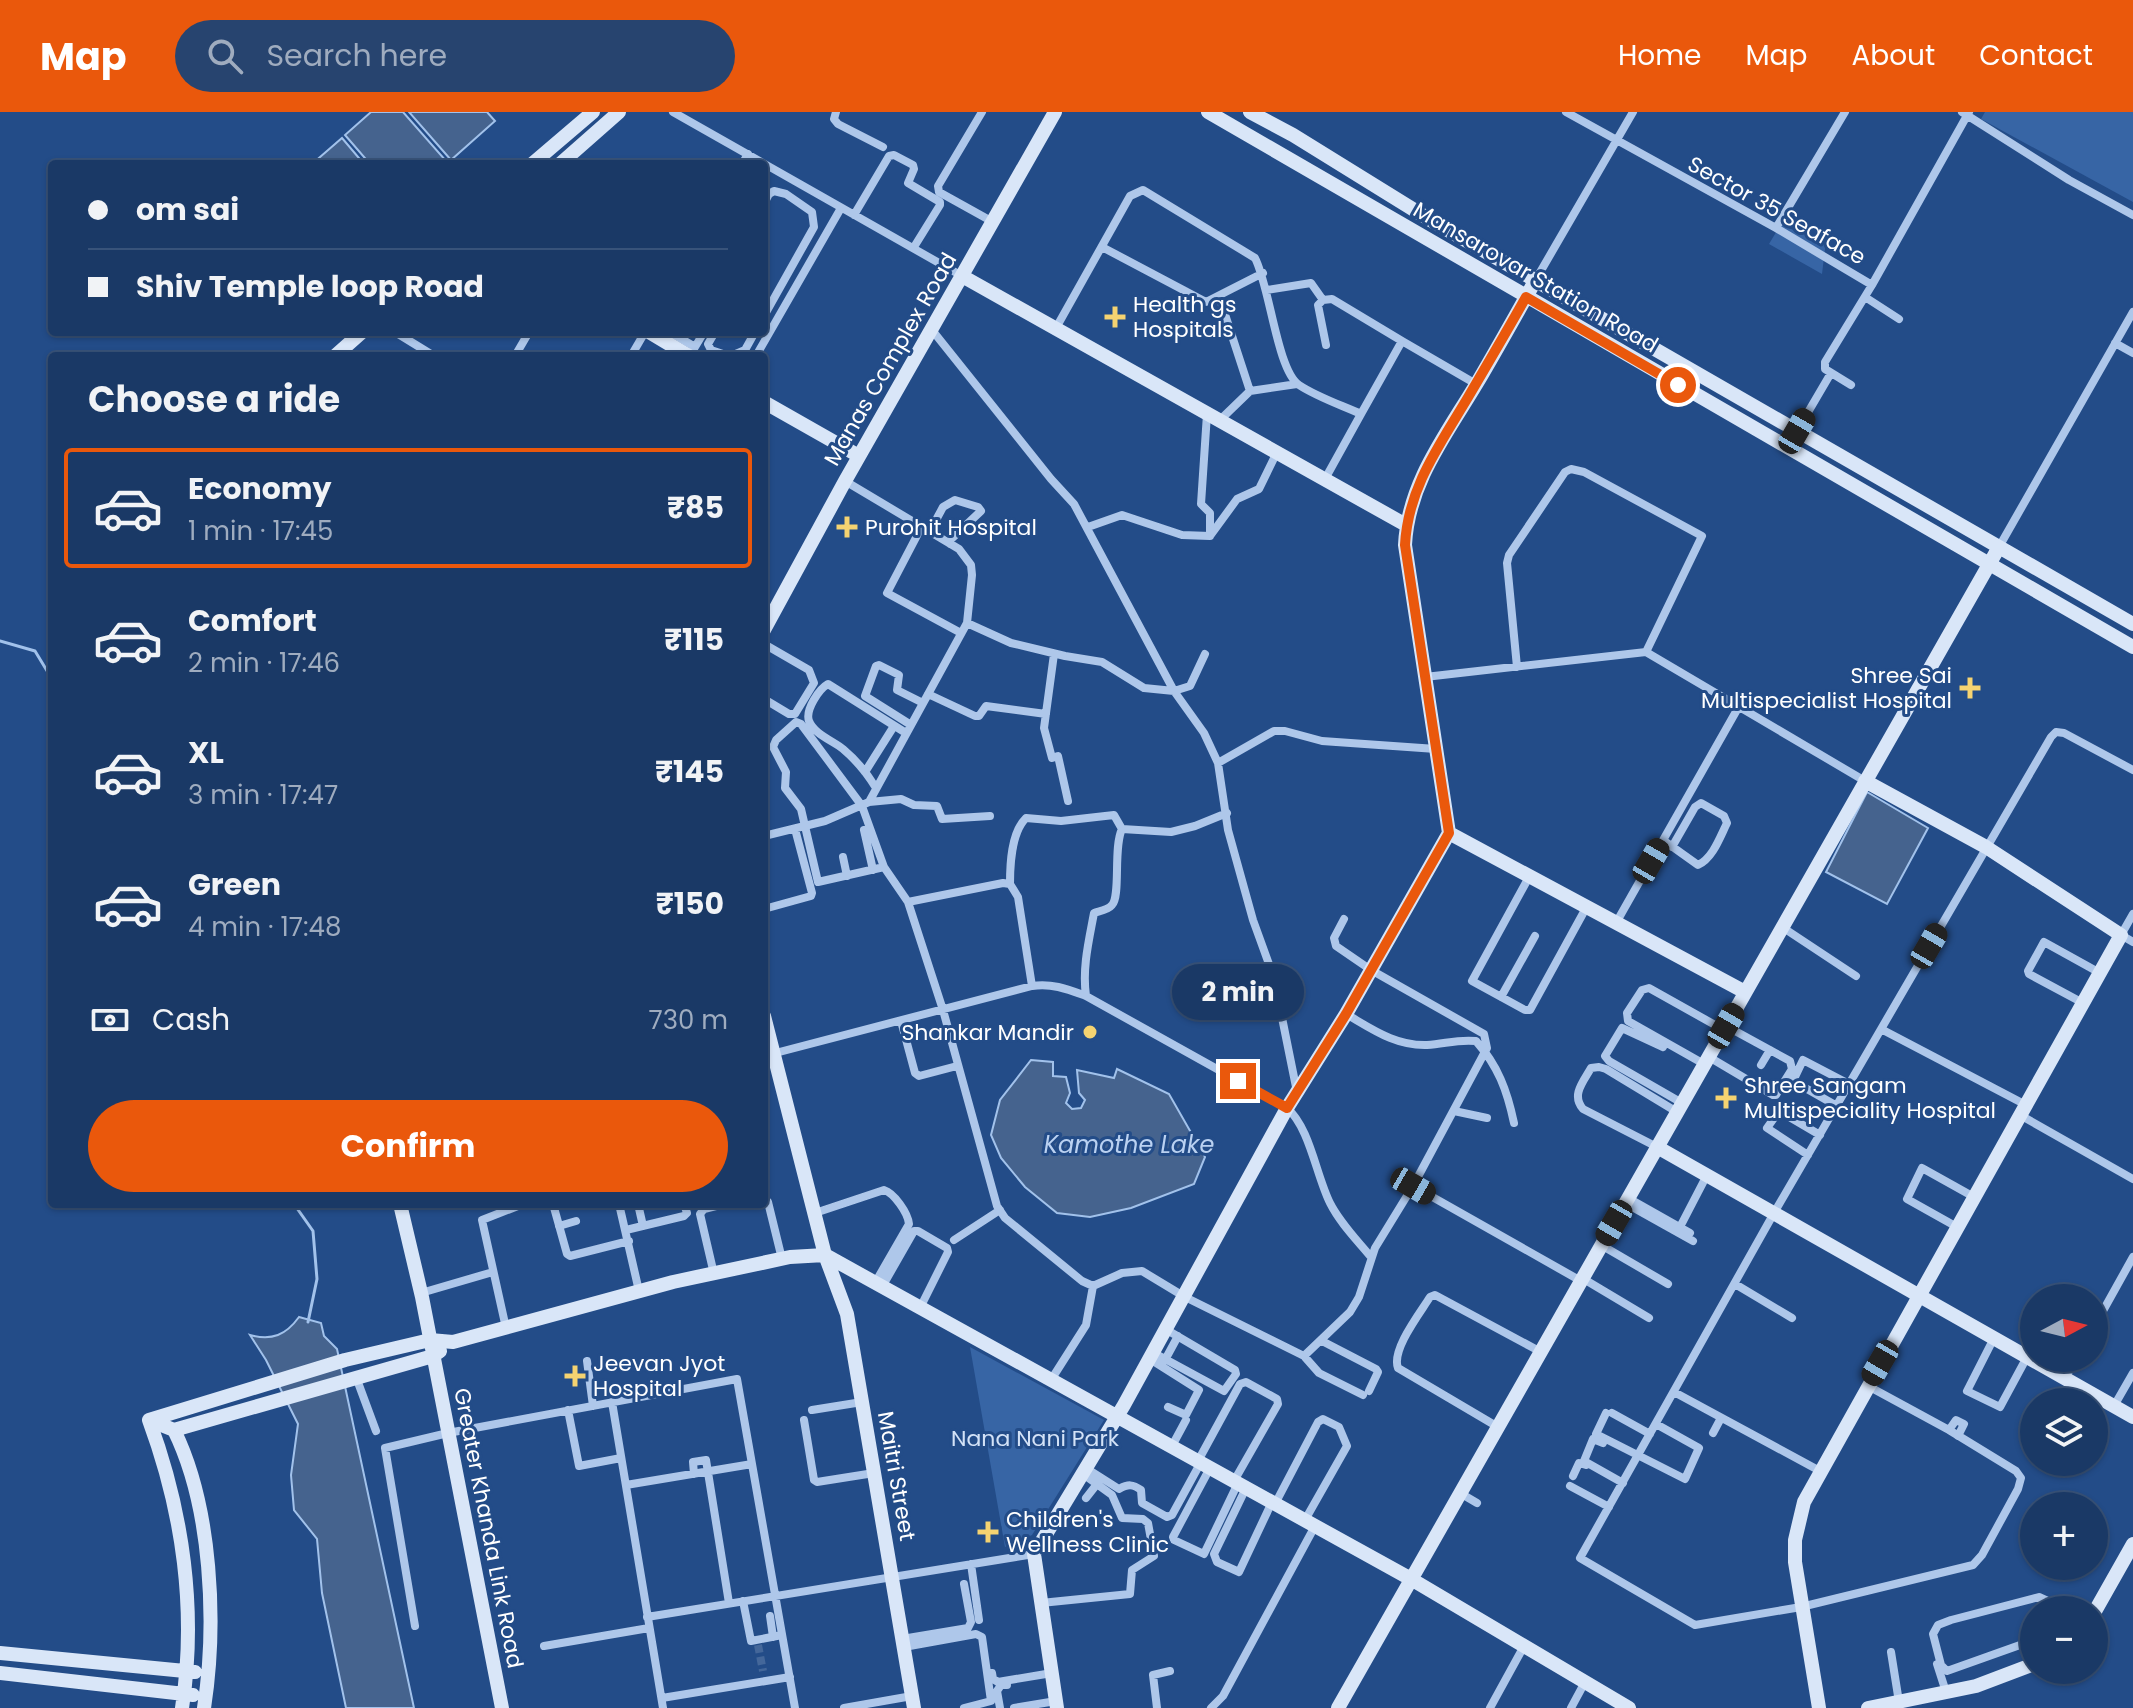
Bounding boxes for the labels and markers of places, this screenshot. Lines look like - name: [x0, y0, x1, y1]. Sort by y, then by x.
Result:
- place label: Health gs Hospitals: [1133, 289, 1236, 345]
- marker: Health gs Hospitals: [1104, 306, 1126, 328]
- place label: Purohit Hospital: [865, 512, 1037, 543]
- marker: Purohit Hospital: [836, 516, 858, 538]
- place label: Shree Sai Multispecialist Hospital: [1701, 660, 1952, 716]
- marker: Shree Sai Multispecialist Hospital: [1959, 677, 1981, 699]
- place label: Shankar Mandir: [901, 1017, 1074, 1048]
- marker: Shankar Mandir: [1081, 1023, 1099, 1041]
- place label: Shree Sangam Multispeciality Hospital: [1744, 1070, 1996, 1126]
- marker: Shree Sangam Multispeciality Hospital: [1715, 1087, 1737, 1109]
- place label: Jeevan Jyot Hospital: [593, 1348, 725, 1404]
- marker: Jeevan Jyot Hospital: [564, 1365, 586, 1387]
- place label: Children's Wellness Clinic: [1006, 1504, 1169, 1560]
- marker: Children's Wellness Clinic: [977, 1521, 999, 1543]

